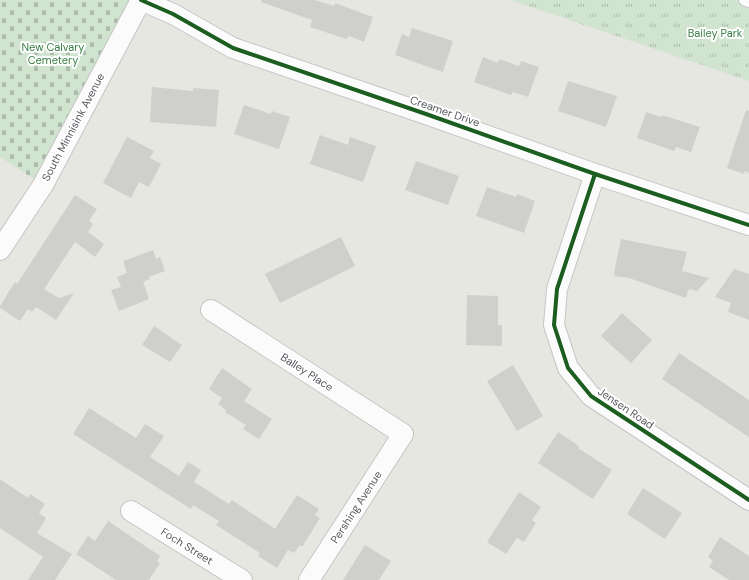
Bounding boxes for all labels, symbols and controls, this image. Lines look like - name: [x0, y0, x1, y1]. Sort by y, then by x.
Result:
- park label: Bailey Park: [688, 26, 743, 40]
- park label: New Calvary Cemetery: [22, 40, 84, 67]
- street label: South Minnisink Avenue: [39, 71, 107, 183]
- street label: Creamer Drive: [408, 92, 482, 130]
- street label: Balley Place: [278, 350, 336, 394]
- street label: Jensen Road: [595, 384, 657, 432]
- street label: Pershing Avenue: [327, 468, 385, 546]
- street label: Foch Street: [158, 524, 216, 568]

